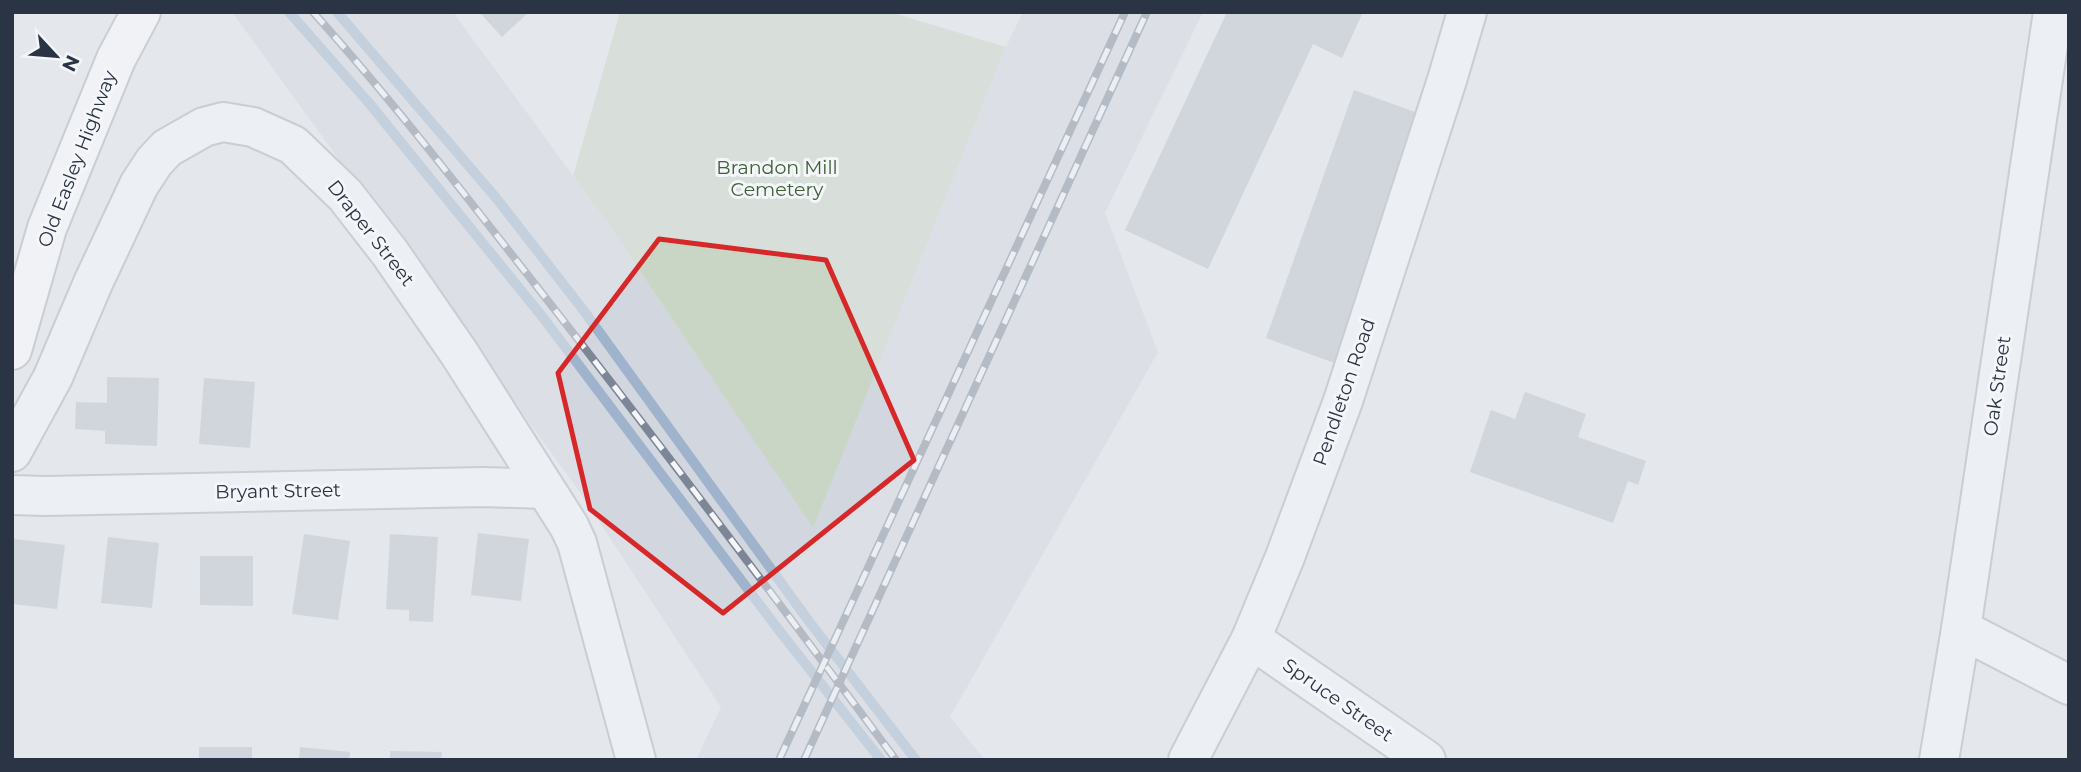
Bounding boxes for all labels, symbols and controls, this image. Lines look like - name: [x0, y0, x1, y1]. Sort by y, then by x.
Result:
- north arrow: [21, 21, 91, 91]
- text: N: [57, 51, 85, 75]
- street label: Old Easley Highway: [33, 67, 122, 251]
- park label: Brandon Mill Cemetery: [716, 156, 838, 201]
- street label: Draper Street: [322, 175, 420, 291]
- street label: Pendleton Road: [1308, 315, 1380, 469]
- street label: Oak Street: [1979, 334, 2015, 438]
- street label: Bryant Street: [215, 478, 341, 504]
- street label: Spruce Street: [1278, 653, 1398, 747]

